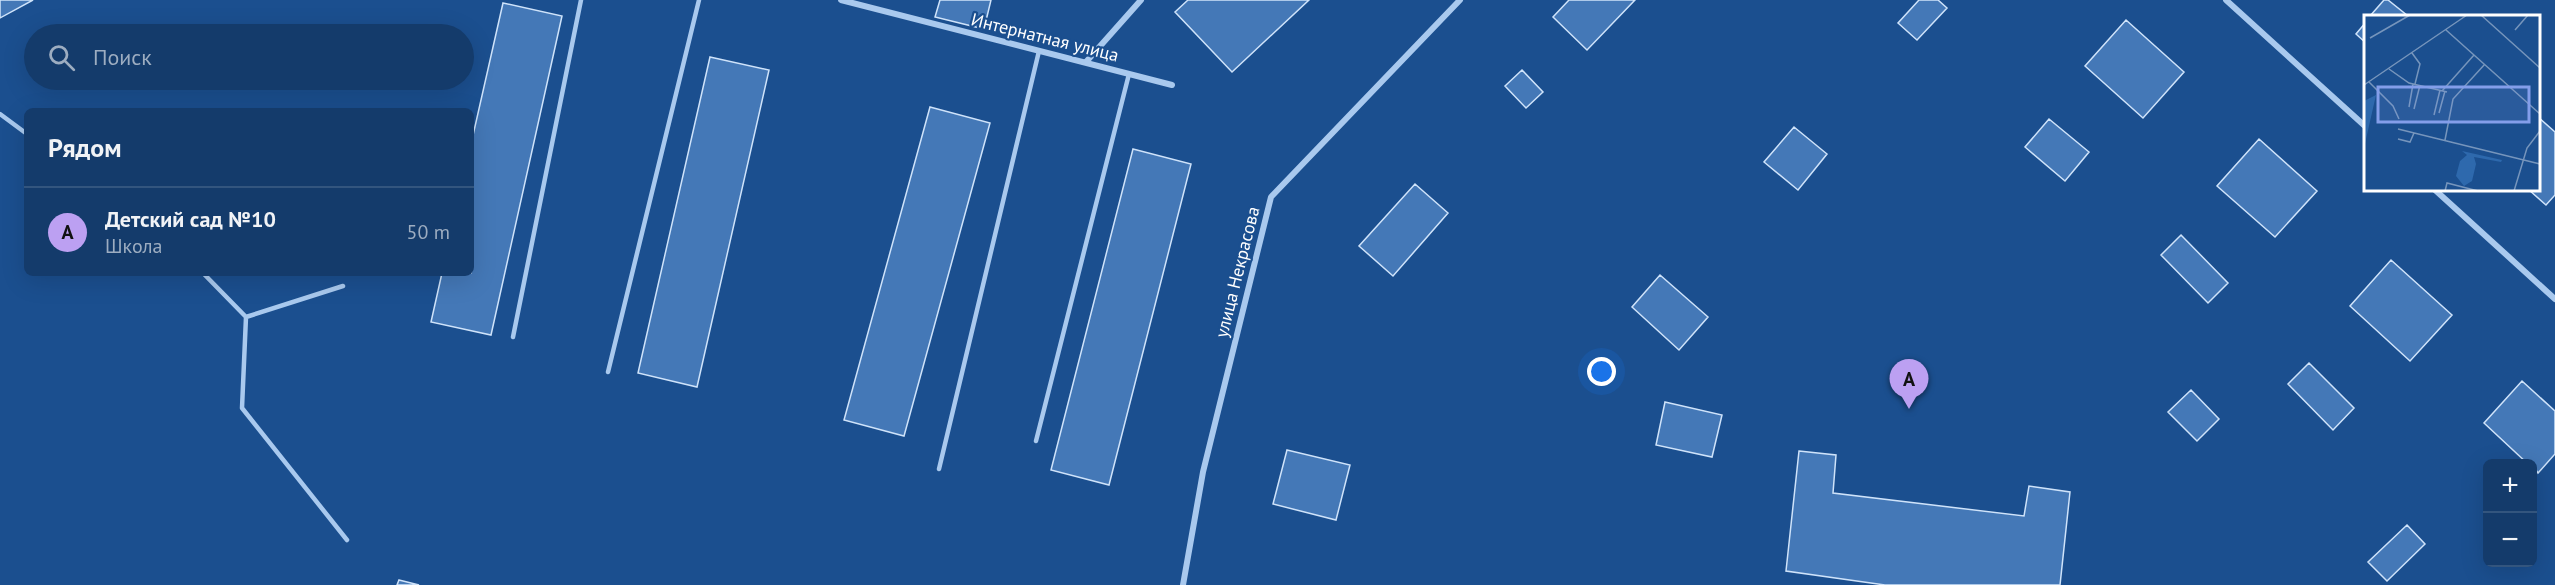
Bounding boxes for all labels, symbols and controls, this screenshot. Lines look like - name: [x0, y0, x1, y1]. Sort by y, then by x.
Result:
- street label: Интернатная улица: [969, 8, 1121, 66]
- inset map: [2364, 15, 2540, 190]
- search box: [24, 24, 474, 90]
- icon: search: [45, 41, 78, 74]
- text: Поиск: [93, 43, 152, 71]
- text: Рядом: [48, 131, 122, 164]
- street label: улица Некрасова: [1210, 204, 1264, 340]
- text: Детский сад №10: [105, 205, 276, 233]
- text: A: [61, 219, 74, 245]
- text: 50 m: [407, 219, 450, 245]
- text: Школа: [105, 233, 162, 259]
- your location: [1587, 357, 1616, 386]
- pin: A: [1890, 360, 1928, 409]
- map controls: [2483, 459, 2537, 567]
- button: +: [2483, 459, 2537, 513]
- button: −: [2483, 513, 2537, 567]

